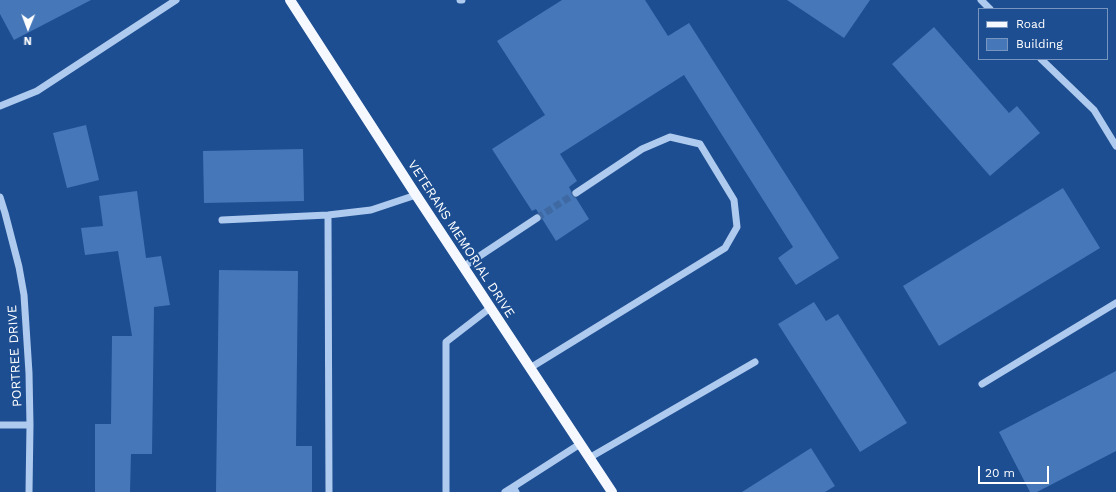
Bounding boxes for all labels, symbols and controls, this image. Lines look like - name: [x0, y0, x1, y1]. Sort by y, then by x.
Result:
- north arrow: [8, 8, 48, 48]
- legend: [978, 8, 1108, 60]
- text: Road: [1016, 17, 1045, 31]
- text: N: [24, 34, 32, 47]
- text: Building: [1016, 37, 1063, 51]
- street label: VETERANS MEMORIAL DRIVE: [404, 157, 518, 321]
- street label: PORTREE DRIVE: [5, 305, 25, 407]
- scale bar: [980, 458, 1051, 484]
- text: 20 m: [985, 466, 1015, 480]

